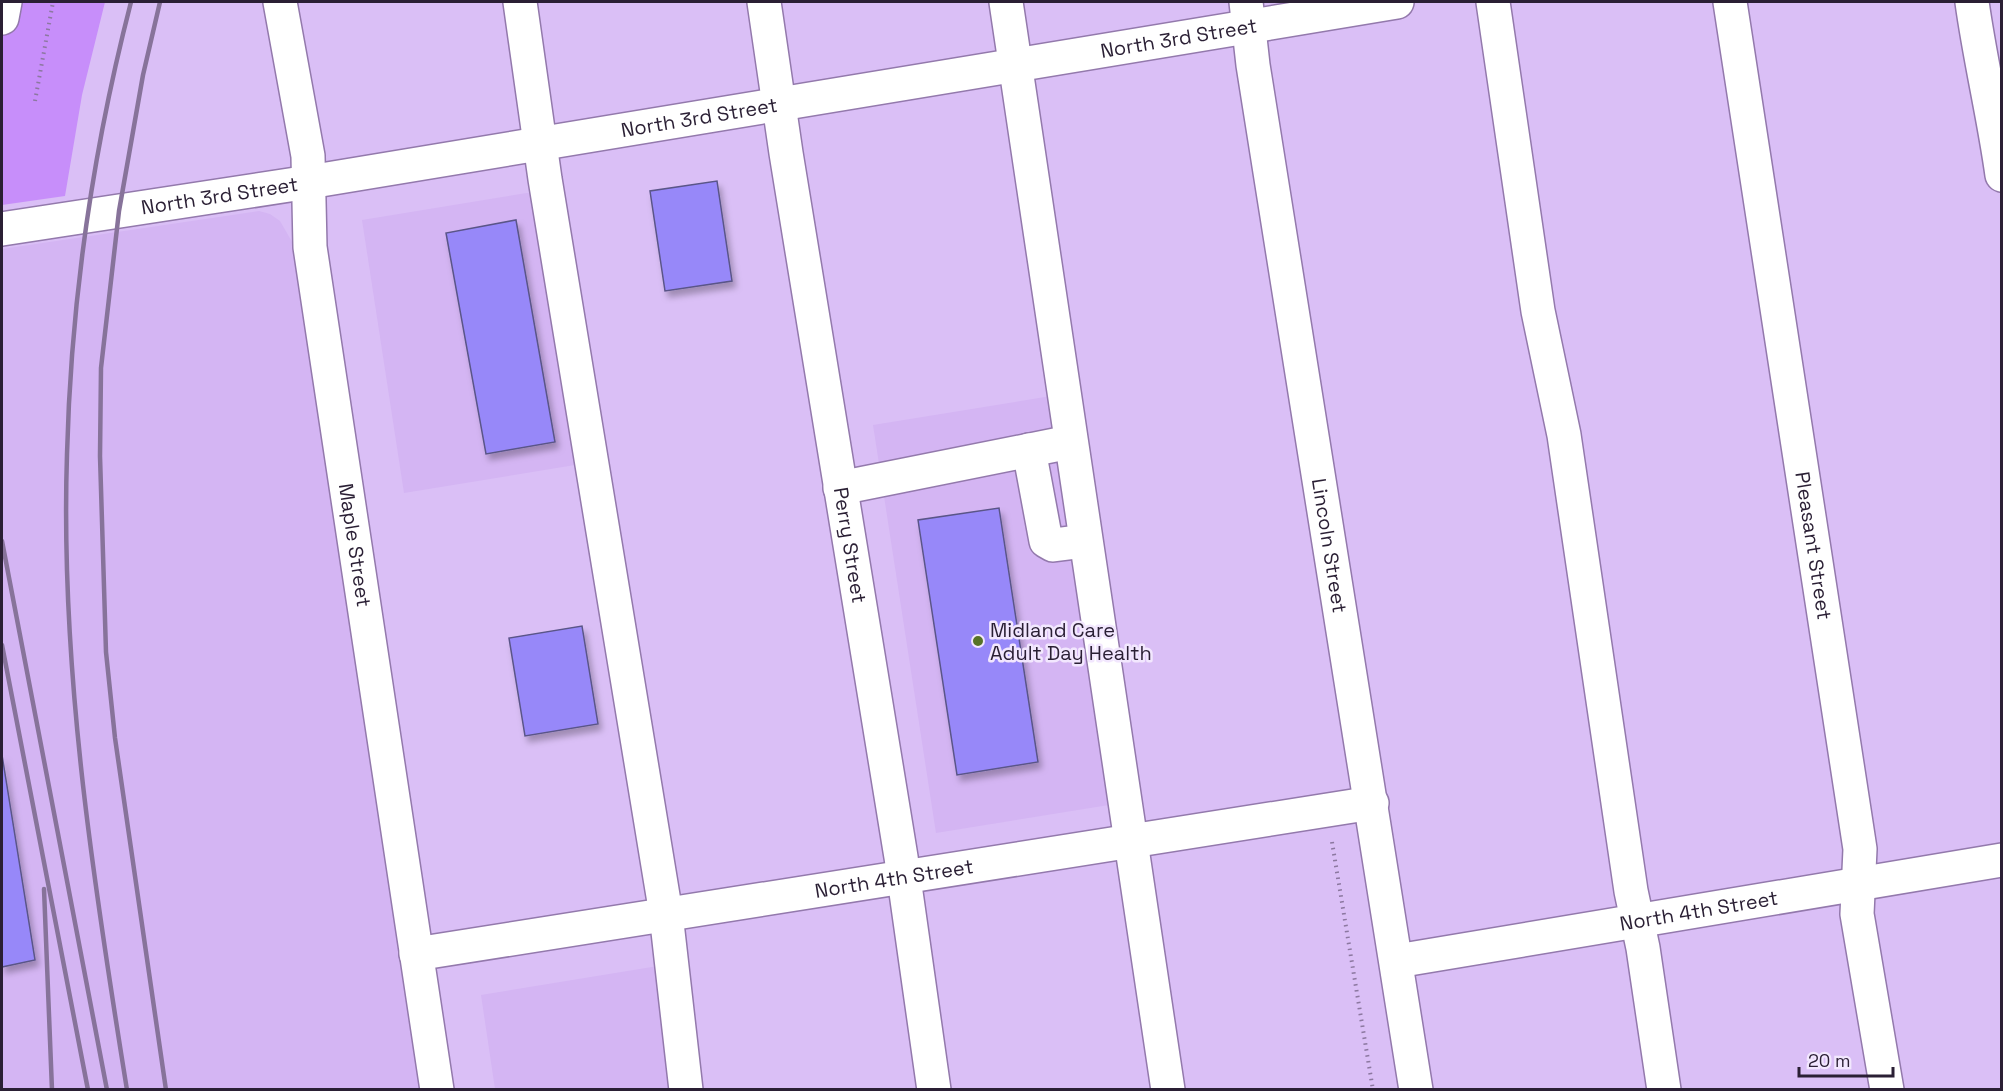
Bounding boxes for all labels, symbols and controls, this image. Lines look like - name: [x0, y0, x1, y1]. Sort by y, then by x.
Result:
- street label: North 3rd Street: [1098, 12, 1259, 64]
- street label: North 3rd Street: [619, 92, 779, 143]
- street label: North 3rd Street: [139, 171, 300, 221]
- street label: Pleasant Street: [1789, 470, 1838, 622]
- street label: Lincoln Street: [1306, 476, 1353, 615]
- street label: Maple Street: [333, 481, 377, 609]
- street label: Perry Street: [828, 485, 872, 605]
- place label: Midland Care Adult Day Health: [990, 617, 1152, 666]
- marker: Midland Care Adult Day Health: [971, 634, 985, 648]
- street label: North 4th Street: [813, 853, 975, 904]
- street label: North 4th Street: [1618, 885, 1780, 937]
- scale bar: [1799, 1040, 1894, 1078]
- text: 20 m: [1808, 1049, 1851, 1072]

